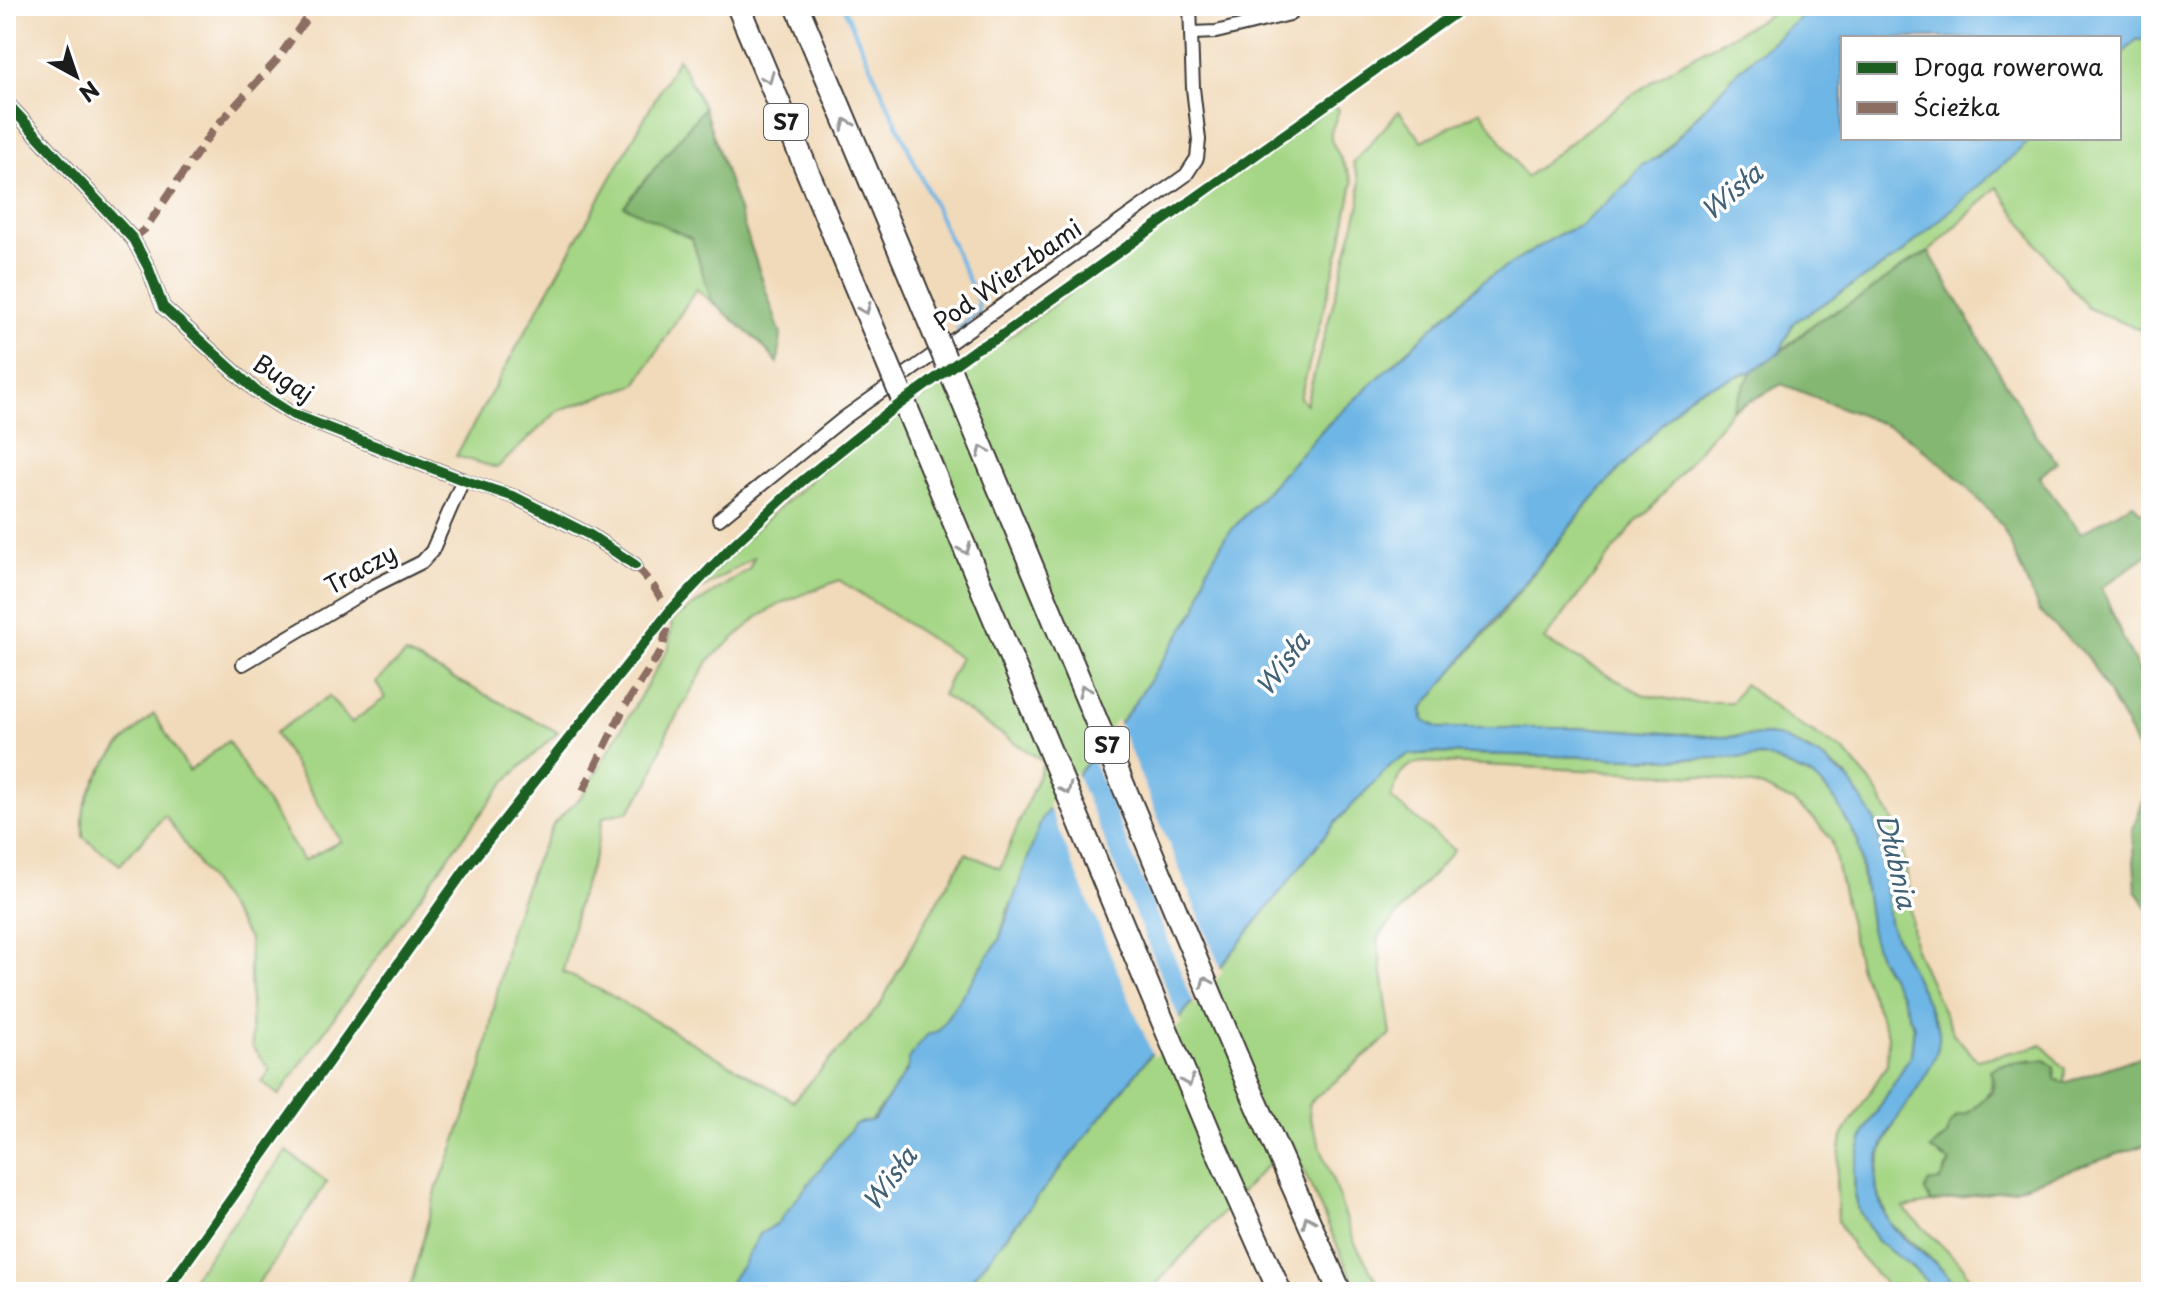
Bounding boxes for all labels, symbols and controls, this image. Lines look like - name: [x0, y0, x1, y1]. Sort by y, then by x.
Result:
- north arrow: [36, 36, 116, 116]
- legend: [1841, 36, 2121, 140]
- text: Droga rowerowa: [1913, 48, 2103, 84]
- one-way arrow: [758, 70, 774, 84]
- text: N: [73, 74, 107, 111]
- text: Ścieżka: [1913, 88, 2000, 124]
- road number: S7: [764, 104, 808, 140]
- one-way arrow: [840, 118, 856, 132]
- water label: Wisła: [1692, 153, 1771, 228]
- street label: Pod Wierzbami: [925, 210, 1089, 339]
- one-way arrow: [856, 301, 872, 315]
- street label: Bugaj: [247, 344, 321, 410]
- one-way arrow: [977, 444, 993, 459]
- street label: Traczy: [317, 534, 403, 603]
- one-way arrow: [956, 541, 972, 555]
- water label: Wisła: [1245, 623, 1319, 703]
- one-way arrow: [1077, 684, 1094, 698]
- road number: S7: [1085, 727, 1129, 763]
- one-way arrow: [1056, 781, 1072, 795]
- water label: Dłubnia: [1868, 809, 1928, 913]
- one-way arrow: [1199, 976, 1215, 990]
- one-way arrow: [1178, 1073, 1194, 1087]
- water label: Wisła: [852, 1138, 926, 1218]
- one-way arrow: [1302, 1215, 1318, 1229]

